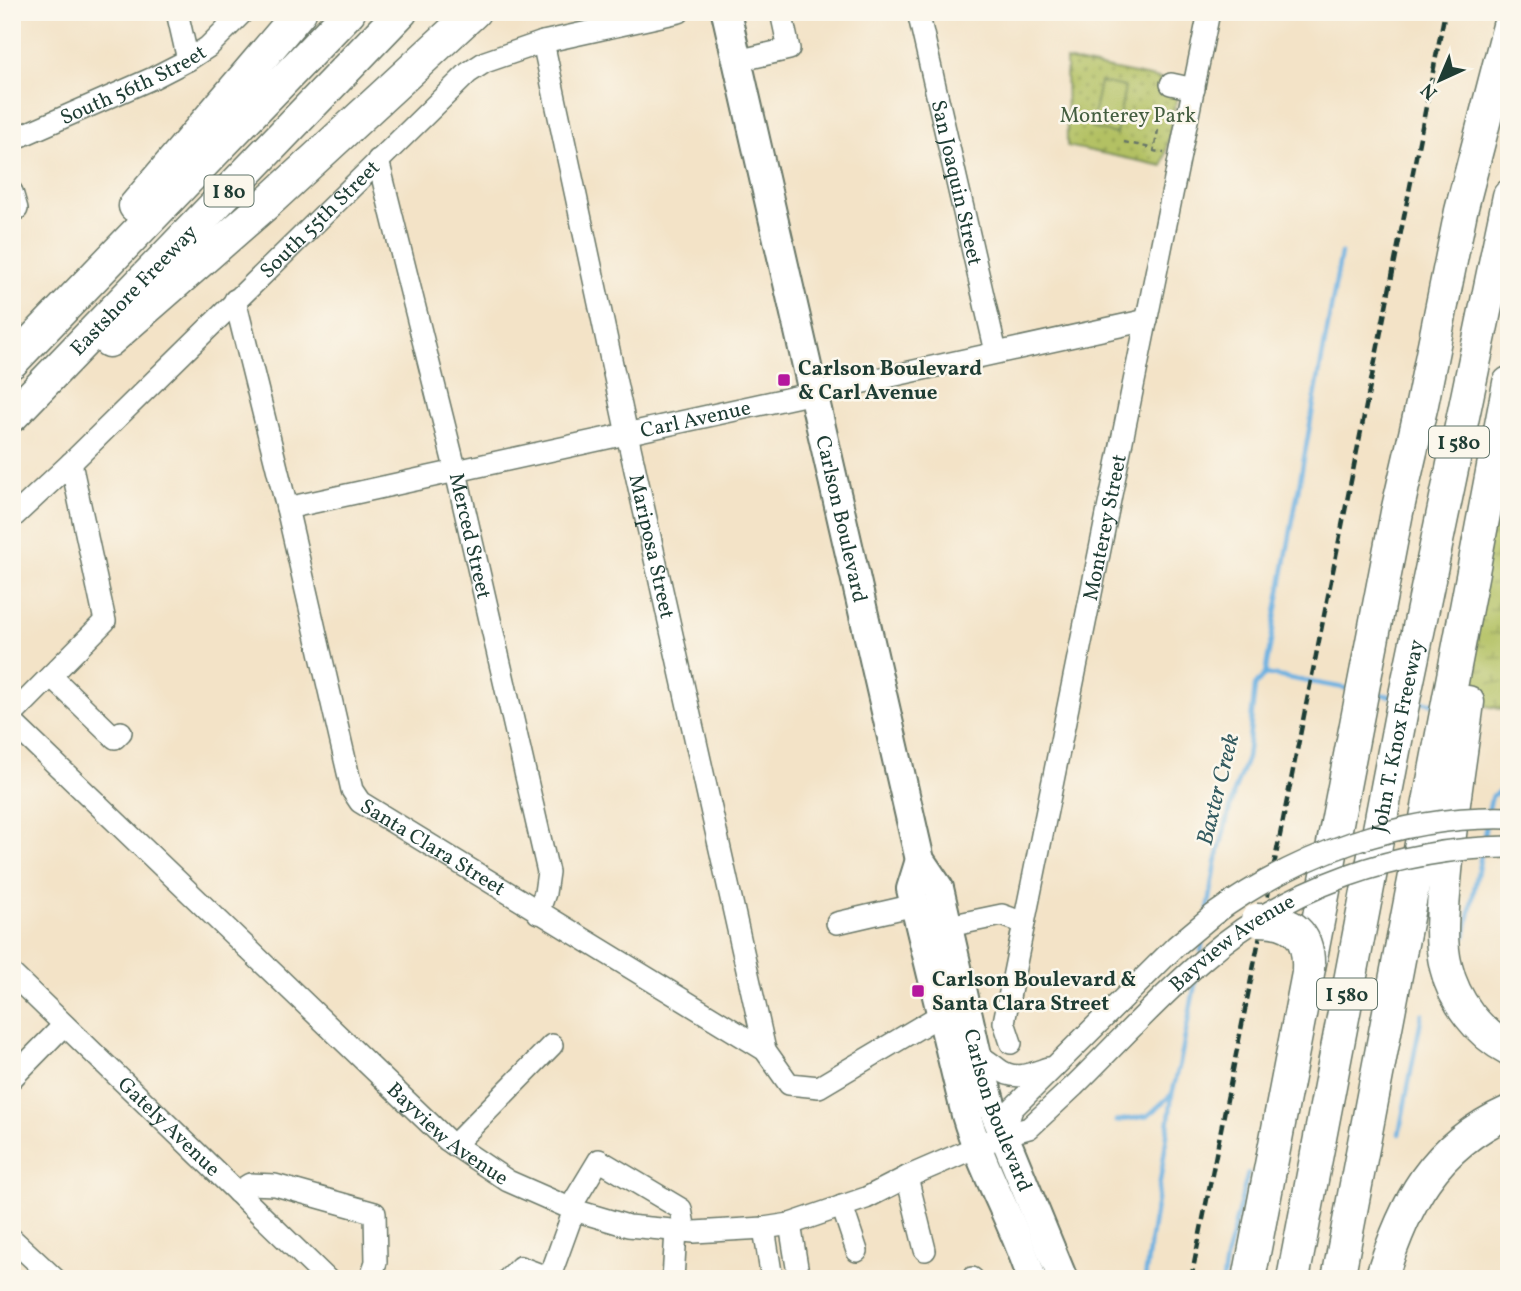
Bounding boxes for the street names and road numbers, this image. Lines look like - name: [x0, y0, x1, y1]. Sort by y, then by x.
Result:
- street label: South 56th Street: [56, 39, 213, 133]
- street label: San Joaquin Street: [923, 97, 989, 268]
- street label: South 55th Street: [254, 154, 387, 286]
- road number: I 80: [204, 176, 254, 206]
- street label: Eastshore Freeway: [64, 218, 205, 363]
- street label: Carl Avenue: [638, 394, 754, 446]
- road number: I 580: [1429, 426, 1489, 458]
- street label: Carlson Boulevard: [807, 433, 874, 606]
- street label: Monterey Street: [1077, 452, 1135, 603]
- street label: Merced Street: [441, 470, 498, 602]
- street label: Mariposa Street: [620, 472, 681, 622]
- street label: John T. Knox Freeway: [1366, 636, 1432, 835]
- street label: Santa Clara Street: [354, 792, 511, 904]
- street label: Bayview Avenue: [1163, 888, 1300, 999]
- road number: I 580: [1317, 978, 1377, 1010]
- street label: Carlson Boulevard: [956, 1026, 1039, 1196]
- street label: Gately Avenue: [111, 1071, 226, 1184]
- street label: Bayview Avenue: [379, 1076, 514, 1193]

